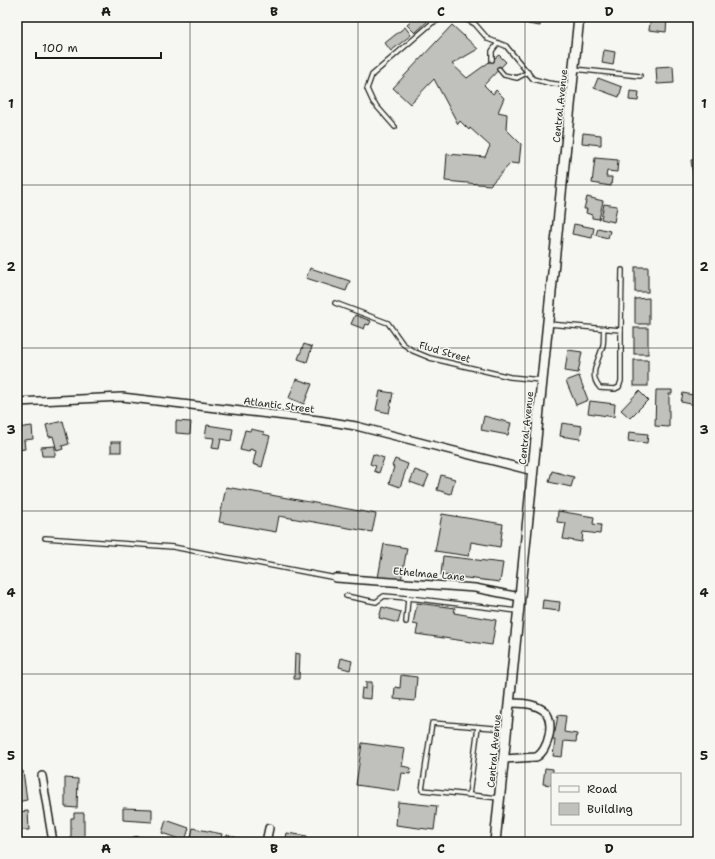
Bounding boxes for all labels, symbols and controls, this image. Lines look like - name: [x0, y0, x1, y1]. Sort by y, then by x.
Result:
- text: A: [101, 3, 111, 20]
- text: B: [270, 3, 278, 20]
- text: C: [437, 3, 445, 20]
- text: D: [604, 3, 614, 20]
- scale bar: [36, 34, 161, 60]
- text: 100 m: [42, 40, 78, 56]
- street label: Central Avenue: [550, 68, 570, 143]
- text: 1: [8, 95, 14, 112]
- text: 1: [701, 95, 707, 112]
- text: 2: [6, 258, 16, 275]
- text: 2: [699, 258, 709, 275]
- street label: Flud Street: [418, 338, 472, 366]
- street label: Central Avenue: [516, 390, 536, 465]
- street label: Atlantic Street: [243, 394, 315, 416]
- text: 3: [6, 421, 16, 438]
- text: 3: [699, 421, 709, 438]
- street label: Ethelmae Lane: [393, 564, 466, 584]
- text: 4: [6, 584, 16, 601]
- text: 4: [699, 584, 709, 601]
- street label: Central Avenue: [484, 713, 504, 788]
- text: 5: [7, 747, 15, 764]
- text: 5: [700, 747, 708, 764]
- legend: [551, 773, 681, 825]
- text: Road: [587, 781, 618, 797]
- text: Building: [587, 801, 633, 817]
- text: A: [101, 840, 111, 857]
- text: B: [270, 840, 278, 857]
- text: C: [437, 840, 445, 857]
- text: D: [604, 840, 614, 857]

